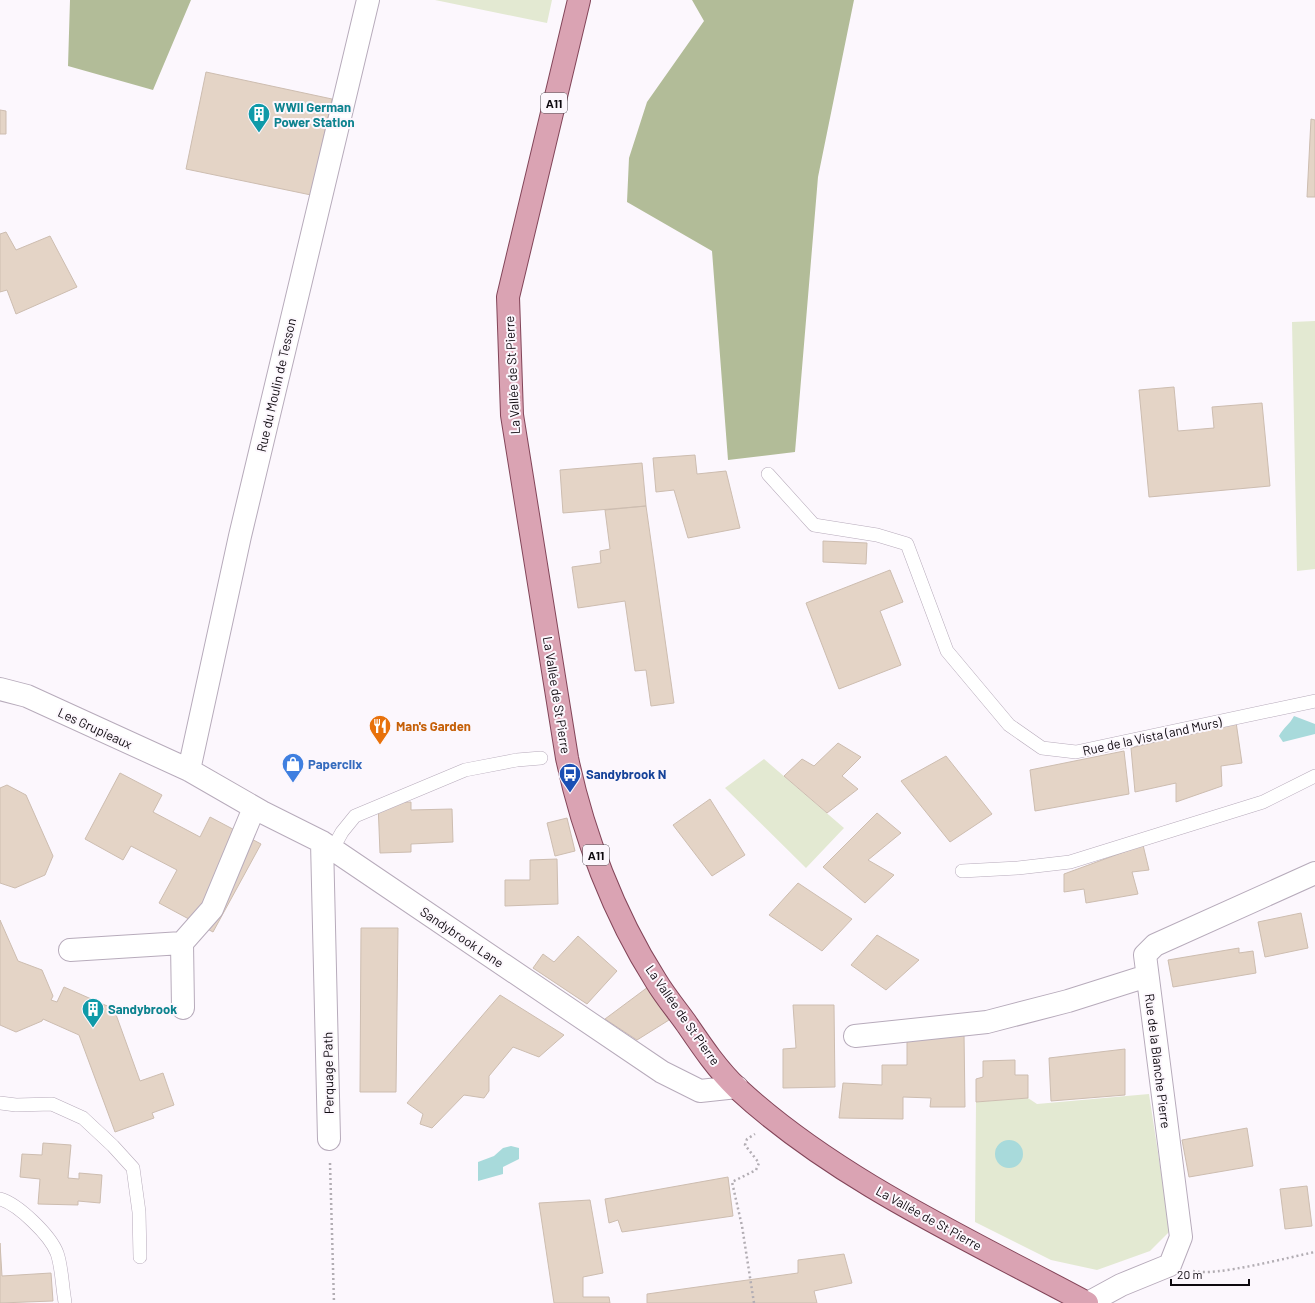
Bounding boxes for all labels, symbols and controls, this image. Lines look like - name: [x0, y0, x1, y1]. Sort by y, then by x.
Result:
- road number: A11: [541, 93, 567, 113]
- place label: WWII German Power Station: [274, 99, 355, 130]
- building icon: WWII German Power Station: [246, 101, 272, 134]
- street label: La Vallée de St Pierre: [501, 315, 523, 435]
- street label: Rue du Moulin de Tesson: [253, 317, 299, 453]
- street label: La Vallée de St Pierre: [540, 635, 574, 755]
- street label: Les Grupieaux: [55, 704, 135, 752]
- restaurant icon: Man's Garden: [367, 713, 393, 746]
- street label: Rue de la Vista (and Murs): [1081, 713, 1224, 759]
- place label: Man's Garden: [396, 718, 471, 734]
- shop icon: Paperclix: [280, 751, 306, 784]
- place label: Paperclix: [308, 756, 362, 772]
- bus stop icon: Sandybrook N: [557, 761, 583, 794]
- place label: Sandybrook N: [586, 766, 666, 782]
- road number: A11: [583, 845, 609, 865]
- street label: Sandybrook Lane: [417, 903, 507, 971]
- street label: La Vallée de St Pierre: [642, 962, 724, 1068]
- street label: Rue de la Blanche Pierre: [1142, 993, 1174, 1129]
- building icon: Sandybrook: [80, 996, 106, 1029]
- place label: Sandybrook: [108, 1001, 177, 1017]
- street label: Perquage Path: [319, 1032, 337, 1114]
- street label: La Vallée de St Pierre: [873, 1182, 985, 1254]
- scale bar: [1171, 1261, 1249, 1287]
- text: 20 m: [1177, 1267, 1203, 1281]

